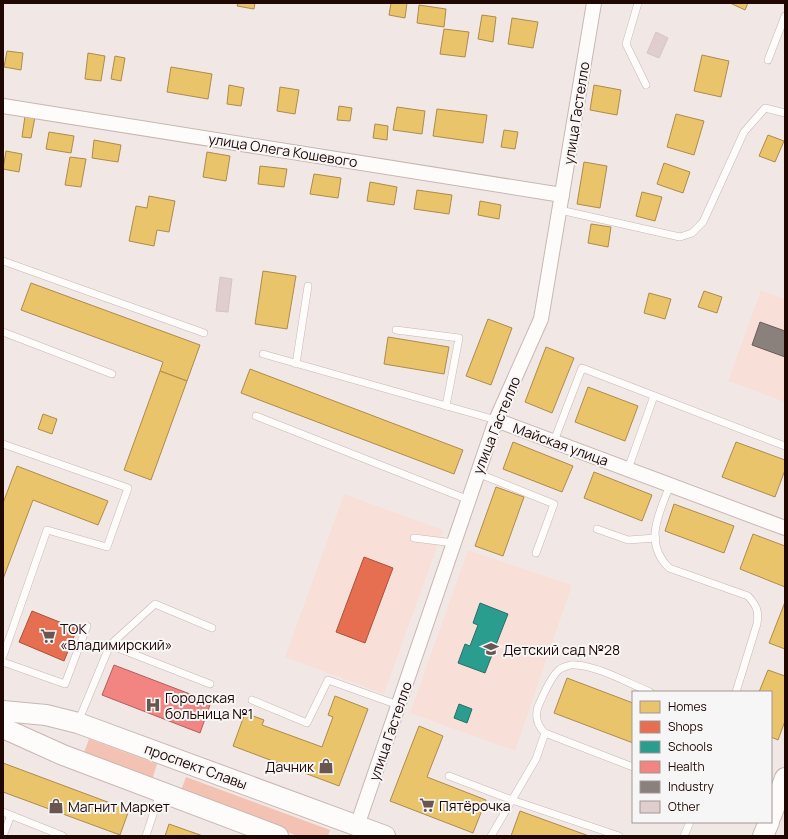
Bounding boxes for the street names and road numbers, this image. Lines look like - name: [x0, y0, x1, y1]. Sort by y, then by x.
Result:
- street label: улица Гастелло: [558, 60, 594, 166]
- street label: улица Олега Кошевого: [207, 129, 359, 171]
- street label: улица Гастелло: [468, 373, 524, 477]
- street label: Майская улица: [511, 418, 611, 470]
- street label: улица Гастелло: [364, 679, 416, 783]
- street label: проспект Славы: [142, 739, 250, 793]

